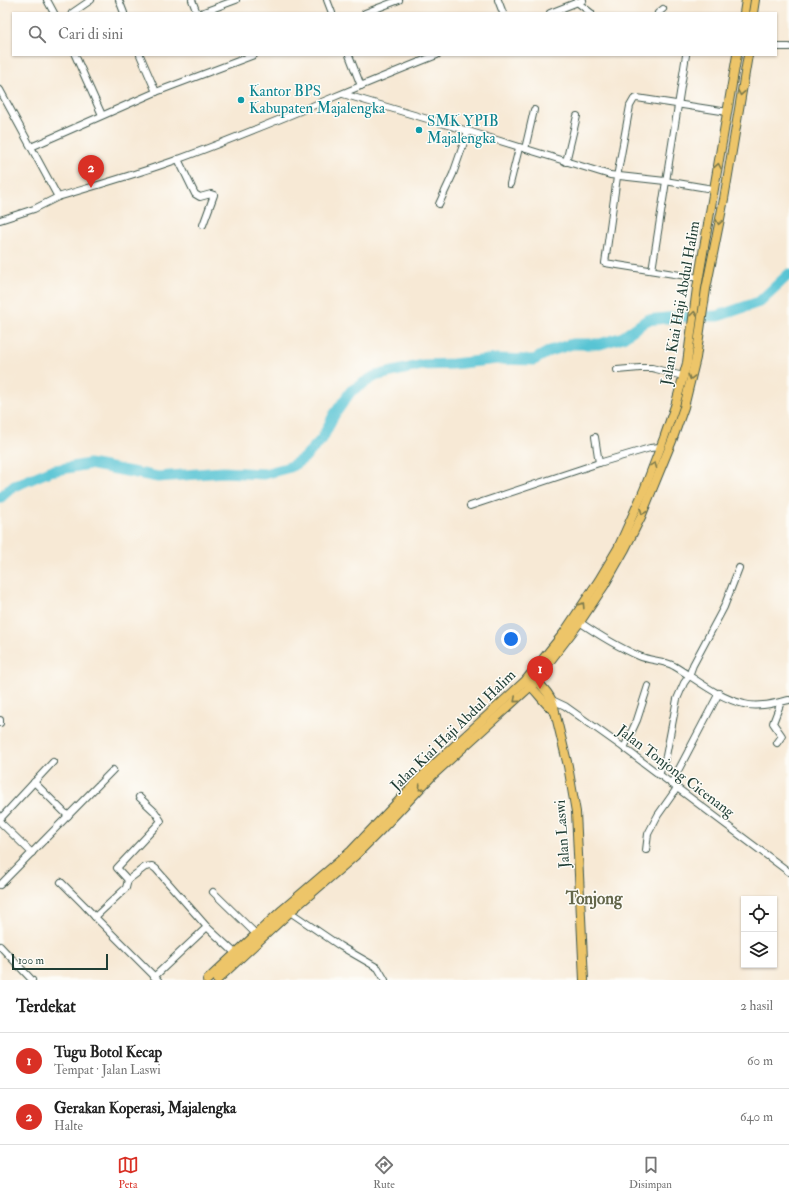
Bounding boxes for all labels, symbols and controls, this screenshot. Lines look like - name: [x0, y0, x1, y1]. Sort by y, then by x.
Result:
- search box: [12, 12, 777, 56]
- icon: search: [26, 23, 48, 45]
- text: Cari di sini: [58, 25, 123, 44]
- place label: Kantor BPS Kabupaten Majalengka: [249, 82, 386, 119]
- one-way arrow: [738, 90, 746, 97]
- marker: Kantor BPS Kabupaten Majalengka: [236, 95, 246, 105]
- place label: SMK YPIB Majalengka: [427, 112, 499, 148]
- marker: SMK YPIB Majalengka: [414, 125, 424, 135]
- pin: 2: [78, 155, 104, 188]
- one-way arrow: [713, 163, 721, 170]
- one-way arrow: [716, 218, 724, 225]
- street label: Jalan Kiai Haji Abdul Halim: [656, 219, 705, 388]
- one-way arrow: [689, 310, 698, 317]
- one-way arrow: [688, 374, 696, 380]
- one-way arrow: [649, 461, 657, 468]
- one-way arrow: [639, 509, 647, 516]
- one-way arrow: [578, 603, 585, 610]
- your location: [501, 629, 521, 649]
- pin: 1: [527, 656, 553, 689]
- street label: Jalan Kiai Haji Abdul Halim: [386, 665, 521, 796]
- one-way arrow: [513, 695, 520, 702]
- street label: Jalan Tonjong Cicenang: [612, 720, 739, 823]
- one-way arrow: [418, 783, 425, 791]
- street label: Jalan Laswi: [551, 799, 575, 870]
- district label: Tonjong: [565, 888, 623, 910]
- map controls: [741, 896, 777, 968]
- button: locate: [741, 896, 777, 932]
- button: layers: [741, 932, 777, 968]
- scale bar: [12, 952, 108, 971]
- text: 100 m: [18, 954, 44, 967]
- text: Terdekat: [16, 996, 76, 1017]
- text: 2 hasil: [740, 998, 773, 1014]
- text: Tugu Botol Kecap: [54, 1043, 162, 1062]
- text: 1: [27, 1053, 31, 1069]
- text: 60 m: [747, 1053, 773, 1069]
- text: Tempat · Jalan Laswi: [54, 1062, 161, 1078]
- text: Gerakan Koperasi, Majalengka: [54, 1099, 236, 1118]
- text: 2: [26, 1109, 32, 1125]
- text: 640 m: [740, 1109, 773, 1125]
- text: Halte: [54, 1118, 83, 1134]
- tab: Peta: [117, 1154, 139, 1191]
- tab: Rute: [373, 1154, 395, 1191]
- tab: Disimpan: [629, 1154, 672, 1191]

